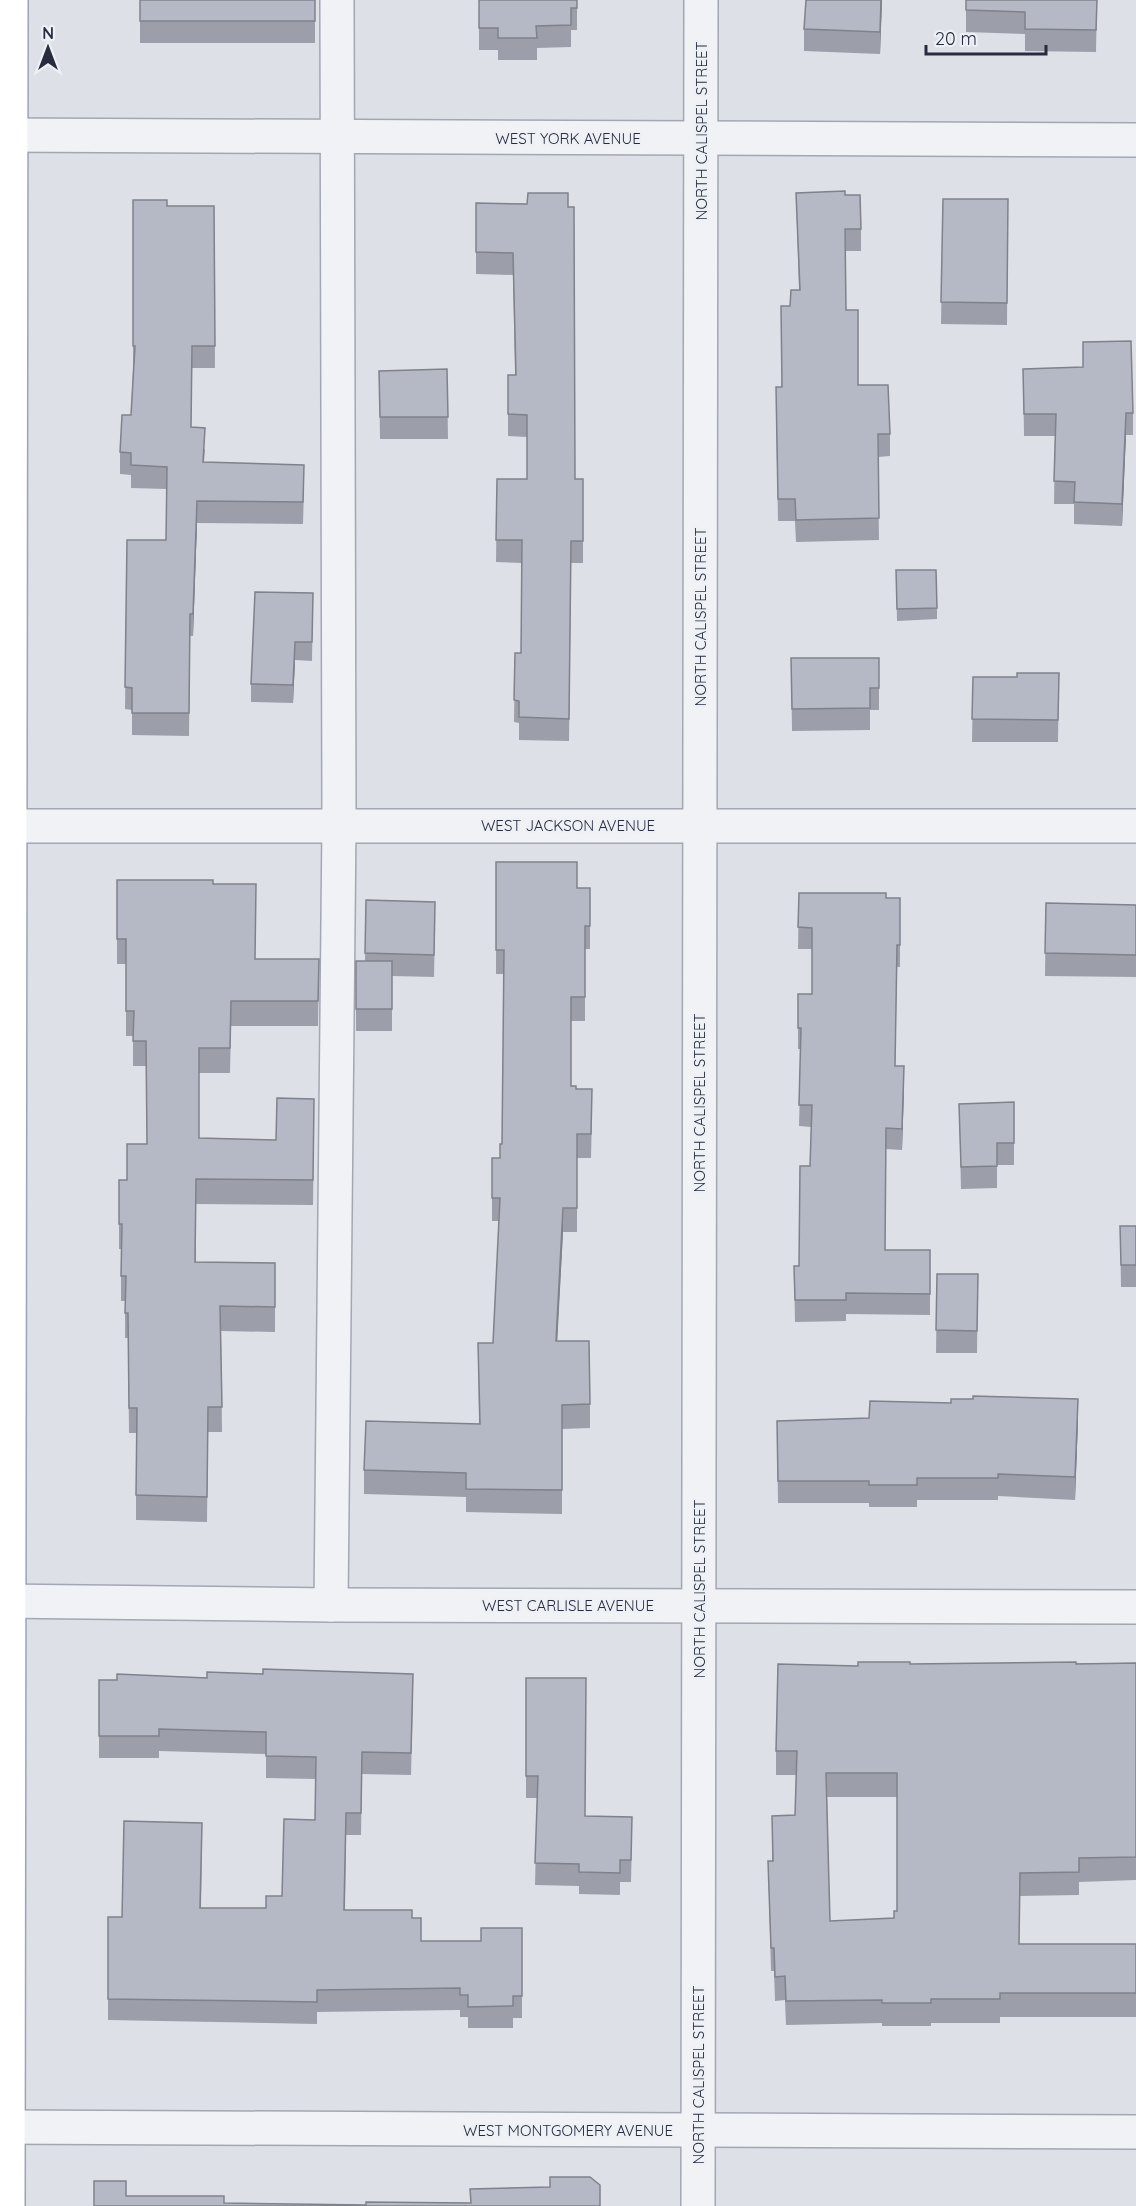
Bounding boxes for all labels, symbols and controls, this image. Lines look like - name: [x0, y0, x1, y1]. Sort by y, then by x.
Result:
- north arrow: [18, 18, 78, 78]
- scale bar: [926, 18, 1046, 56]
- text: N: [42, 23, 54, 43]
- text: 20 m: [935, 27, 977, 50]
- street label: NORTH CALISPEL STREET: [692, 41, 711, 221]
- street label: WEST YORK AVENUE: [495, 129, 641, 148]
- street label: NORTH CALISPEL STREET: [691, 527, 710, 707]
- street label: WEST JACKSON AVENUE: [481, 816, 655, 835]
- street label: NORTH CALISPEL STREET: [690, 1013, 709, 1193]
- street label: NORTH CALISPEL STREET: [690, 1499, 709, 1679]
- street label: WEST CARLISLE AVENUE: [482, 1596, 654, 1615]
- street label: NORTH CALISPEL STREET: [689, 1985, 708, 2165]
- street label: WEST MONTGOMERY AVENUE: [463, 2121, 673, 2140]

